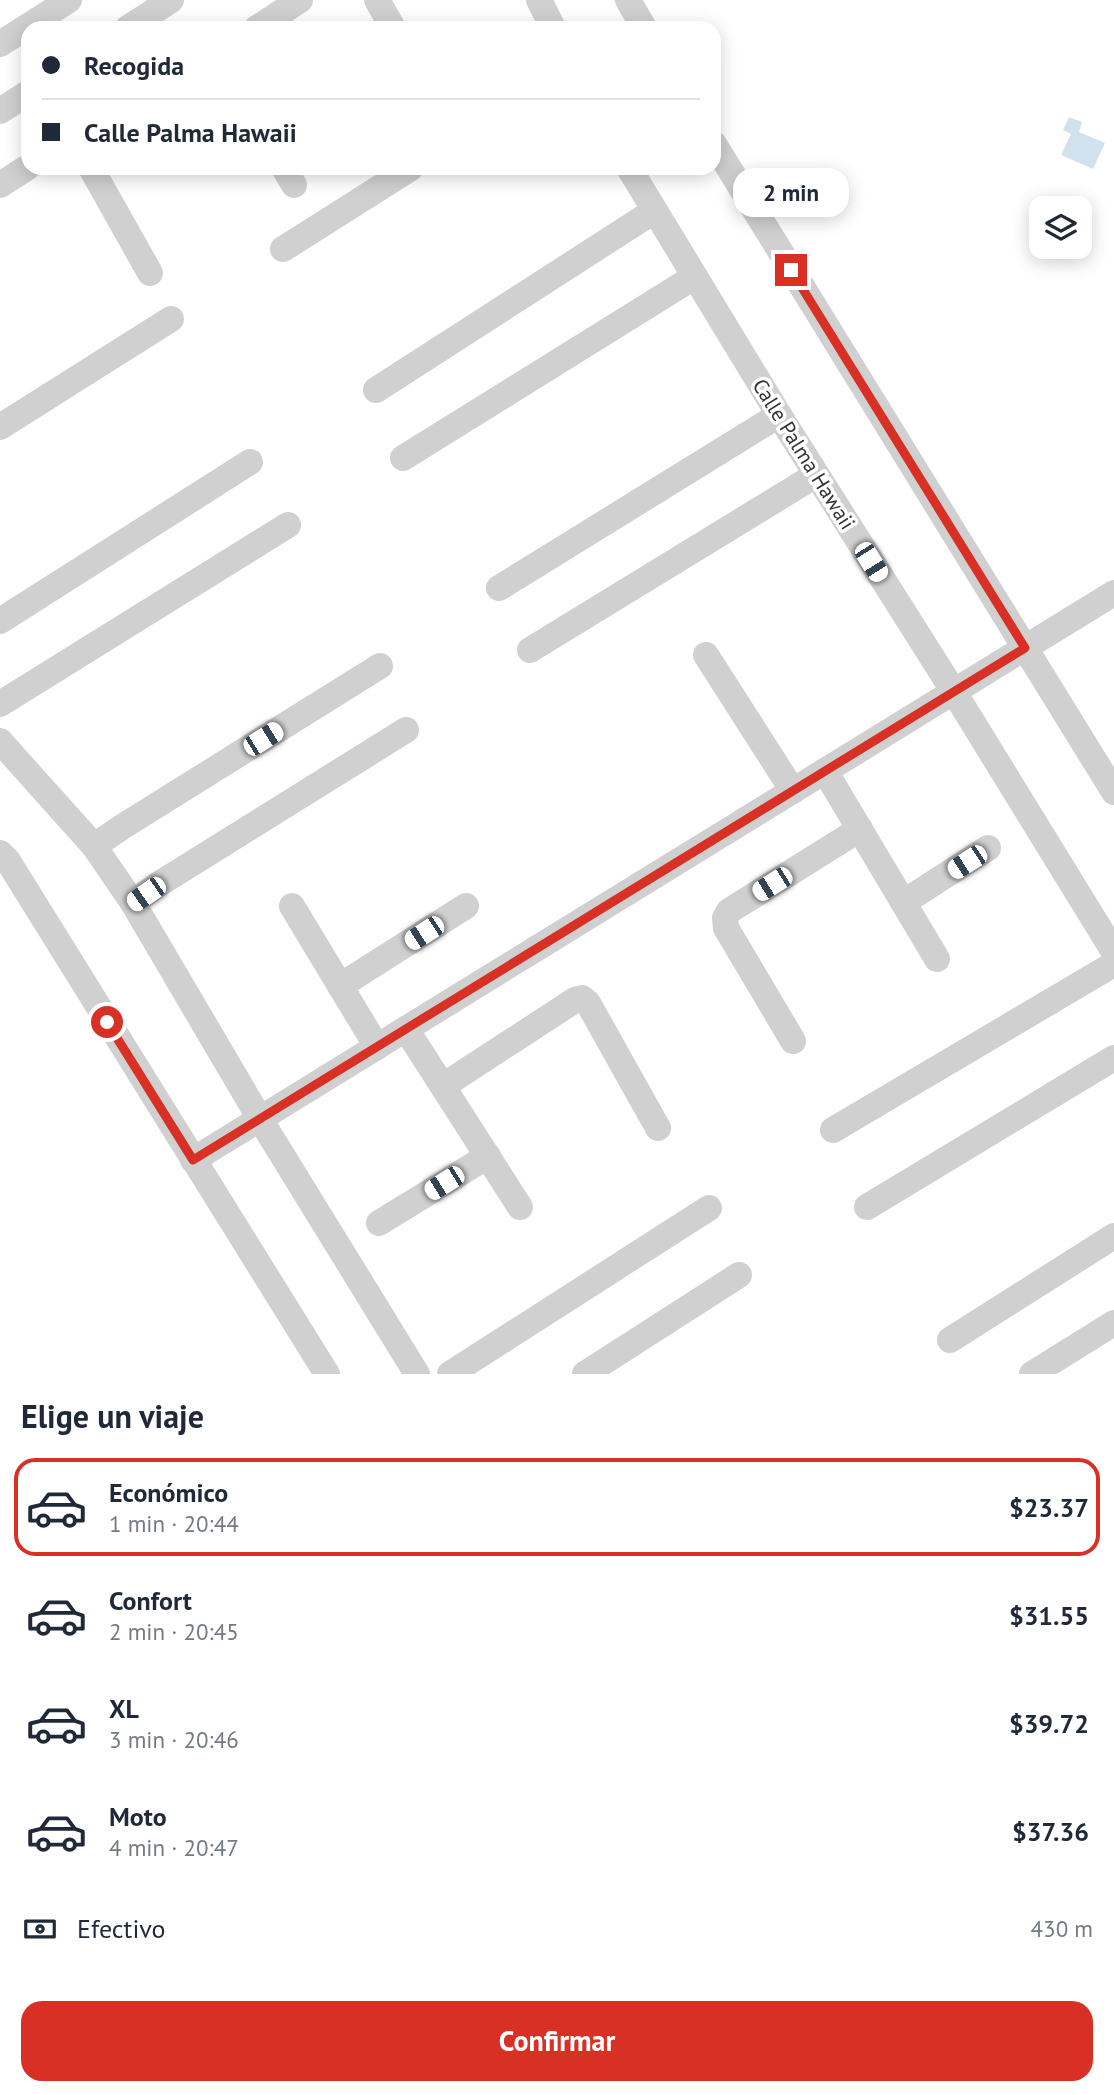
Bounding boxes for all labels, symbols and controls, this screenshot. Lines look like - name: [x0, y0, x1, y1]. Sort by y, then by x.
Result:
- text: Recogida: [84, 49, 184, 82]
- text: Calle Palma Hawaii: [84, 116, 297, 149]
- callout: 2 min: [733, 168, 849, 218]
- text: 2 min: [763, 178, 819, 207]
- map controls: [1029, 196, 1092, 259]
- button: layers: [1029, 196, 1092, 259]
- route end: [775, 254, 807, 286]
- street label: Calle Palma Hawaii: [747, 374, 861, 534]
- car: [851, 539, 892, 585]
- car: [240, 719, 287, 759]
- car: [944, 842, 991, 882]
- car: [749, 864, 796, 904]
- car: [123, 873, 170, 915]
- car: [401, 913, 448, 953]
- route start: [91, 1006, 123, 1038]
- car: [421, 1163, 468, 1203]
- text: Elige un viaje: [21, 1395, 204, 1437]
- icon: car: [25, 1476, 88, 1539]
- text: Económico: [109, 1476, 228, 1509]
- text: $23.37: [1009, 1491, 1089, 1524]
- text: 1 min · 20:44: [109, 1509, 239, 1538]
- icon: car: [25, 1584, 88, 1647]
- text: Confort: [109, 1584, 192, 1617]
- text: $31.55: [1009, 1599, 1089, 1632]
- text: 2 min · 20:45: [109, 1617, 239, 1646]
- icon: car: [25, 1692, 88, 1755]
- text: XL: [109, 1692, 139, 1725]
- text: $39.72: [1009, 1707, 1089, 1740]
- text: 3 min · 20:46: [109, 1725, 239, 1754]
- icon: car: [25, 1800, 88, 1863]
- text: Moto: [109, 1800, 167, 1833]
- text: $37.36: [1012, 1815, 1089, 1848]
- text: 4 min · 20:47: [109, 1833, 239, 1862]
- icon: cash: [21, 1910, 59, 1948]
- text: Efectivo: [77, 1912, 166, 1945]
- text: 430 m: [1031, 1914, 1093, 1943]
- button: Confirmar: [21, 2001, 1093, 2081]

